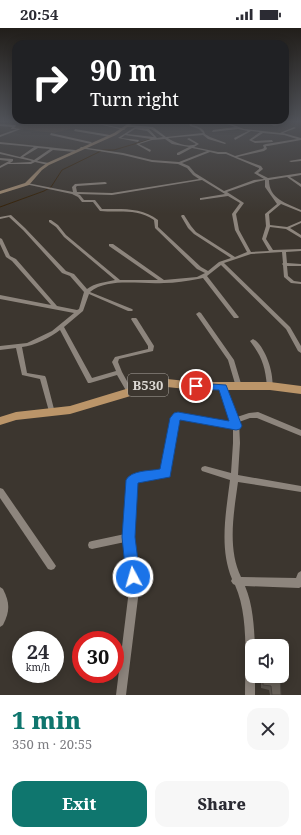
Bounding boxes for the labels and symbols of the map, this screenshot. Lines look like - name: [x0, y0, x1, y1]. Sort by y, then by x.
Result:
- pin: [179, 369, 213, 403]
- road number: B530: [128, 374, 168, 396]
- position arrow: [112, 556, 154, 598]
- speed limit sign: 30: [72, 631, 124, 683]

